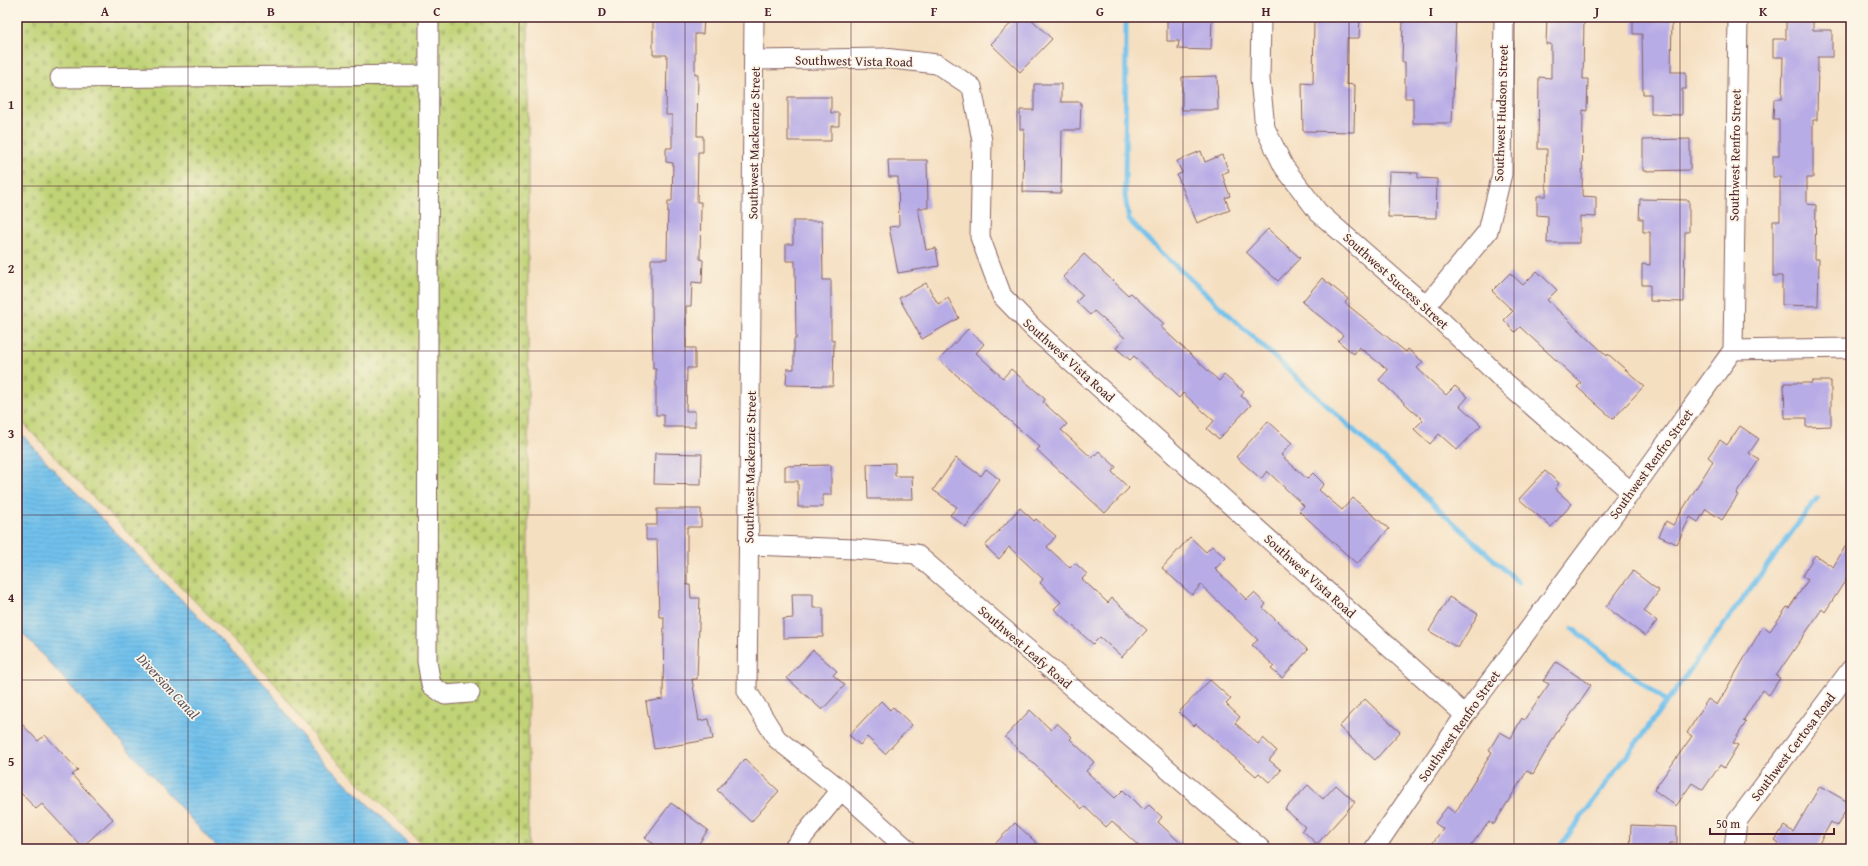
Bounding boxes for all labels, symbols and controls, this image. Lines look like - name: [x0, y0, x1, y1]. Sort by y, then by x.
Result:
- text: A: [101, 2, 110, 21]
- text: B: [267, 2, 275, 21]
- text: C: [433, 2, 441, 21]
- text: D: [598, 2, 606, 21]
- text: E: [765, 2, 772, 21]
- text: F: [931, 2, 938, 21]
- text: G: [1096, 2, 1104, 21]
- text: H: [1261, 2, 1271, 21]
- text: I: [1429, 2, 1433, 21]
- text: J: [1593, 2, 1600, 21]
- text: K: [1759, 2, 1768, 21]
- street label: Southwest Hudson Street: [1489, 44, 1513, 182]
- street label: Southwest Vista Road: [795, 50, 913, 72]
- street label: Southwest Mackenzie Street: [743, 66, 765, 220]
- street label: Southwest Renfro Street: [1724, 88, 1746, 221]
- text: 1: [8, 95, 14, 114]
- street label: Southwest Success Street: [1339, 228, 1453, 334]
- text: 2: [8, 259, 15, 278]
- street label: Southwest Vista Road: [1019, 314, 1119, 406]
- street label: Southwest Mackenzie Street: [739, 390, 761, 544]
- street label: Southwest Renfro Street: [1604, 405, 1698, 523]
- text: 3: [8, 424, 14, 443]
- street label: Southwest Vista Road: [1260, 530, 1360, 622]
- text: 4: [8, 588, 15, 607]
- street label: Southwest Leafy Road: [974, 601, 1076, 693]
- water label: Diversion Canal: [132, 648, 204, 724]
- street label: Southwest Renfro Street: [1413, 666, 1505, 786]
- street label: Southwest Certosa Road: [1746, 689, 1840, 805]
- text: 5: [8, 752, 15, 771]
- scale bar: [1710, 810, 1834, 836]
- text: 50 m: [1716, 815, 1740, 832]

